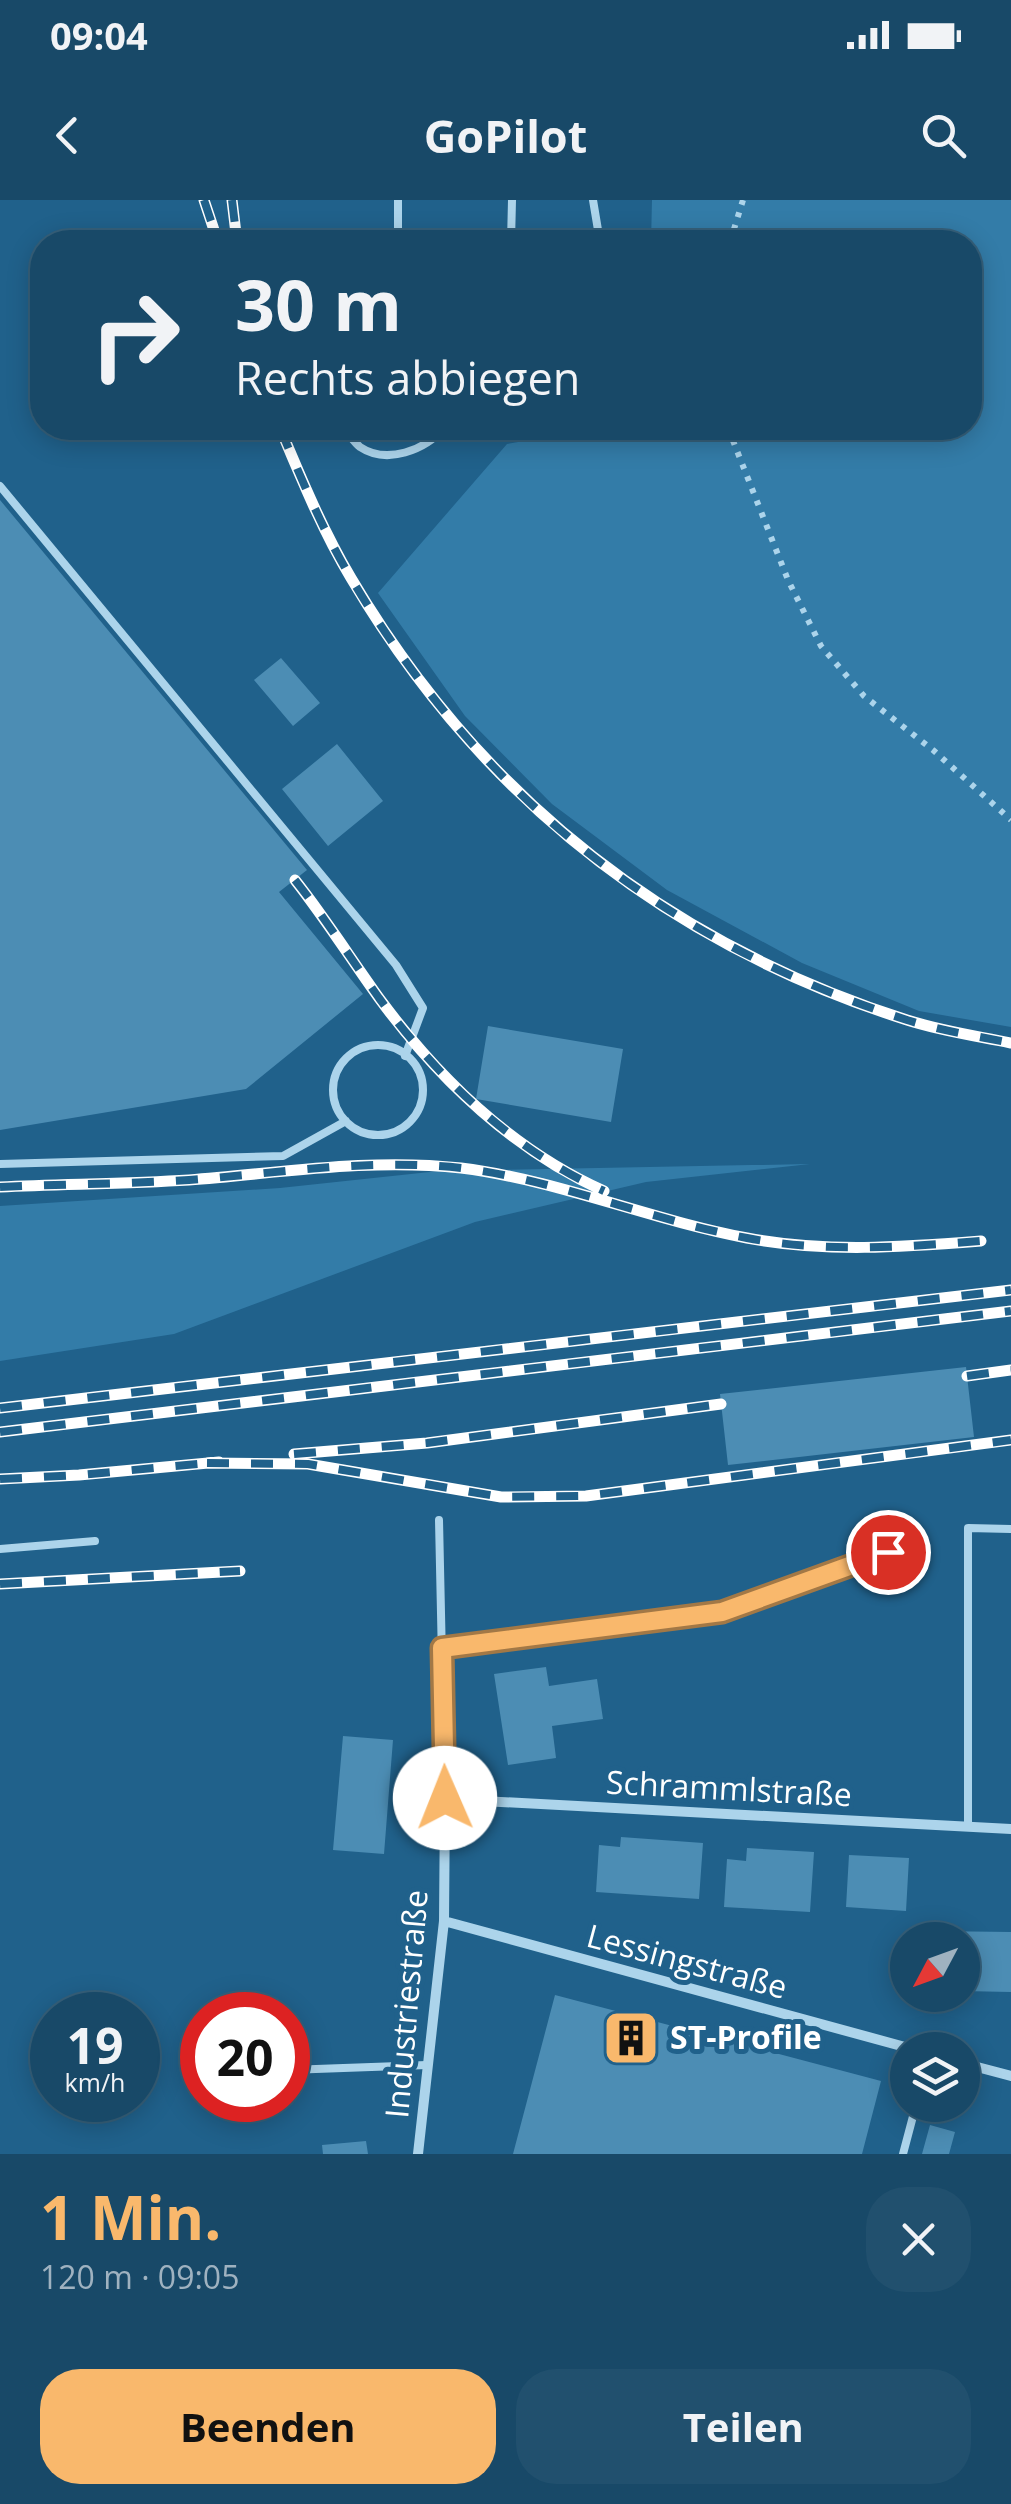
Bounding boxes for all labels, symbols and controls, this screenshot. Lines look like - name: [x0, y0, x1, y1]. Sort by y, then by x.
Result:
- text: 09:04: [50, 9, 148, 61]
- text: GoPilot: [424, 105, 587, 166]
- icon: back: [40, 108, 95, 163]
- icon: search: [916, 108, 971, 163]
- text: 30 m: [235, 256, 402, 352]
- icon: right: [70, 270, 200, 400]
- text: Rechts abbiegen: [235, 347, 580, 408]
- pin: [846, 1510, 931, 1595]
- icon: arrive: [861, 1525, 916, 1580]
- position arrow: [393, 1746, 497, 1850]
- street label: Schrammlstraße: [605, 1760, 853, 1815]
- street label: Industriestraße: [374, 1888, 437, 2120]
- street label: Lessingstraße: [582, 1913, 792, 2008]
- north arrow: [890, 1922, 980, 2012]
- map controls: [890, 1922, 980, 2122]
- speed limit sign: 20: [180, 1992, 310, 2122]
- building icon: ST-Profile: [601, 2008, 661, 2068]
- text: 19: [66, 2011, 124, 2079]
- place label: ST-Profile: [670, 2015, 822, 2058]
- button: layers: [890, 2032, 980, 2122]
- text: km/h: [65, 2065, 125, 2099]
- text: 1 Min.: [40, 2176, 221, 2258]
- button: close: [866, 2187, 971, 2292]
- text: 120 m · 09:05: [40, 2255, 239, 2298]
- button: Beenden: [40, 2369, 496, 2484]
- button: Teilen: [516, 2369, 971, 2484]

